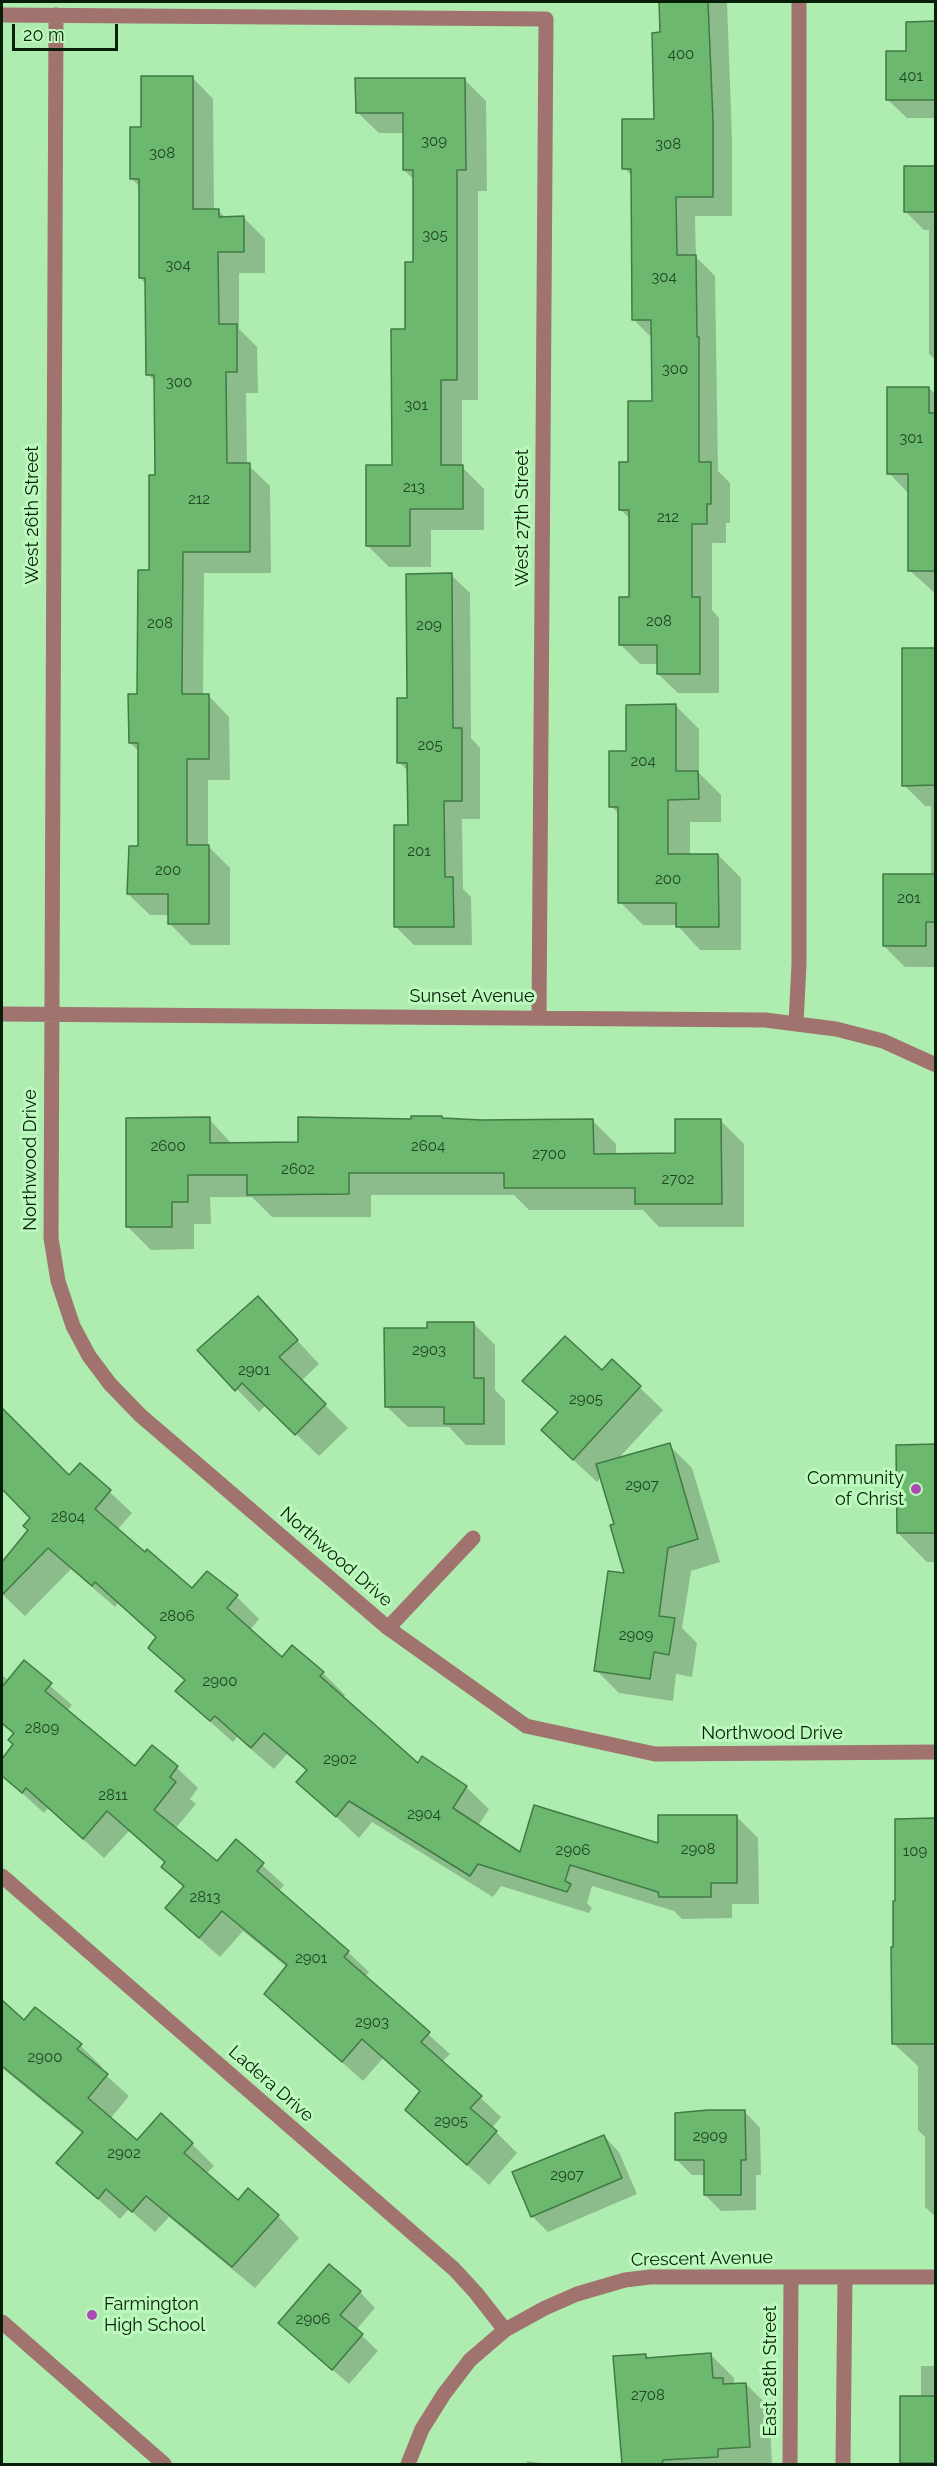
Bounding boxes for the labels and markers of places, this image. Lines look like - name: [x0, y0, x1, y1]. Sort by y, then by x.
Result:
- place label: Community of Christ: [807, 1468, 904, 1510]
- marker: Community of Christ: [909, 1482, 923, 1496]
- place label: Farmington High School: [104, 2294, 205, 2336]
- marker: Farmington High School: [85, 2308, 99, 2322]

